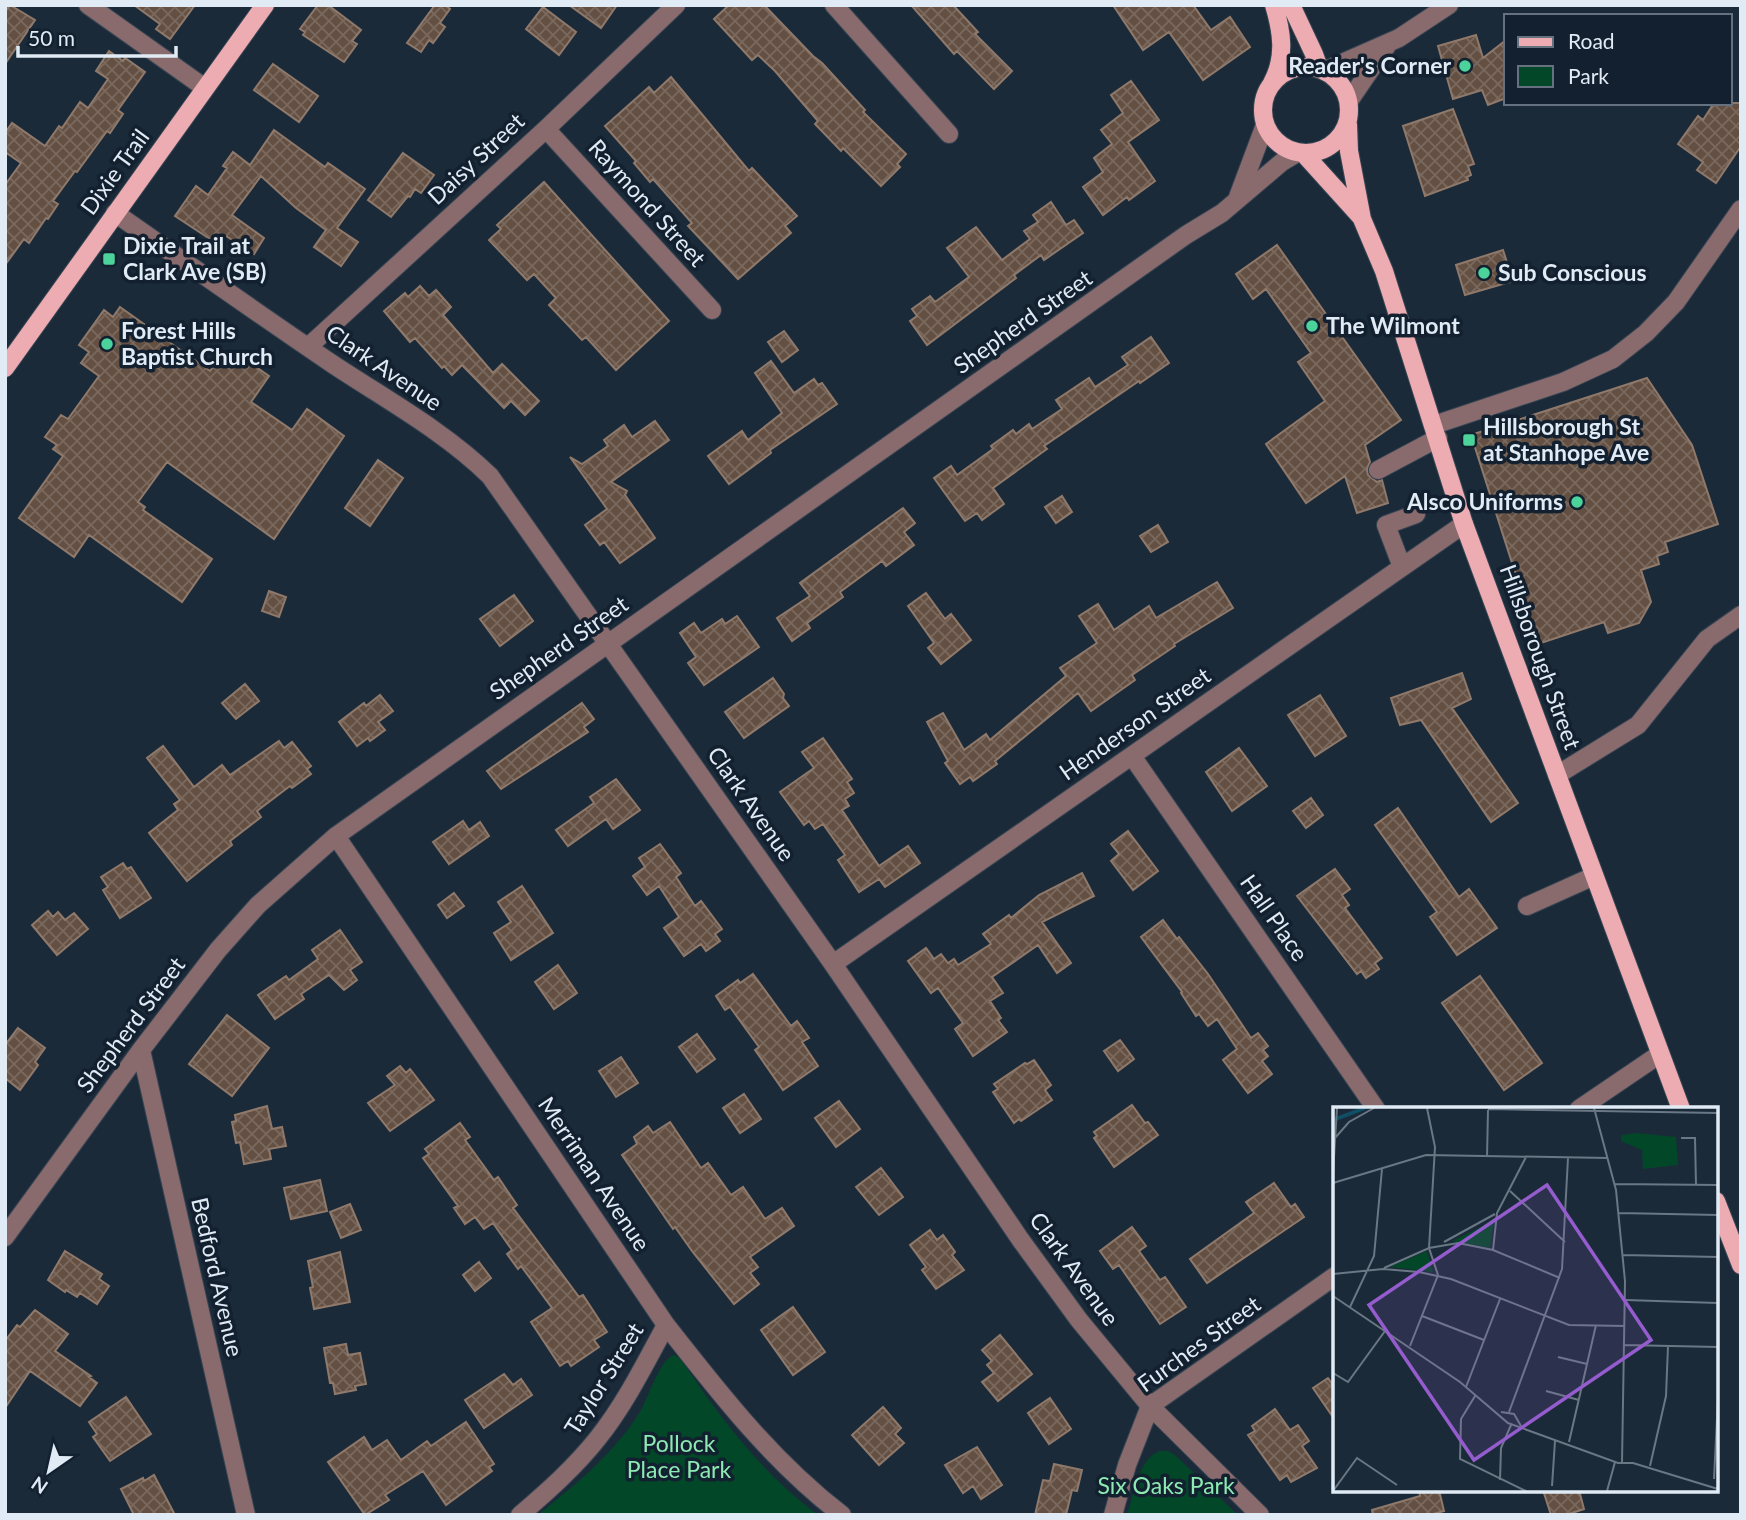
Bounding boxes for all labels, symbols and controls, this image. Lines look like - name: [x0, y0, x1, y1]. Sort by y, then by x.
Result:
- scale bar: [18, 14, 175, 58]
- legend: [1504, 14, 1732, 105]
- text: 50 m: [28, 25, 75, 50]
- text: Road: [1568, 28, 1615, 53]
- place label: Reader's Corner: [1288, 51, 1451, 79]
- marker: Reader's Corner: [1457, 58, 1473, 74]
- text: Park: [1568, 63, 1609, 88]
- street label: Daisy Street: [421, 106, 530, 210]
- street label: Dixie Trail: [74, 123, 155, 220]
- street label: Raymond Street: [583, 133, 713, 272]
- place label: Dixie Trail at Clark Ave (SB): [123, 231, 266, 285]
- marker: Dixie Trail at Clark Ave (SB): [101, 251, 117, 267]
- place label: Sub Conscious: [1498, 258, 1647, 286]
- street label: Shepherd Street: [948, 263, 1098, 379]
- marker: Sub Conscious: [1476, 265, 1492, 281]
- place label: The Wilmont: [1326, 311, 1460, 339]
- place label: Forest Hills Baptist Church: [121, 316, 273, 370]
- street label: Clark Avenue: [321, 318, 448, 416]
- marker: The Wilmont: [1304, 318, 1320, 334]
- marker: Forest Hills Baptist Church: [99, 336, 115, 352]
- place label: Hillsborough St at Stanhope Ave: [1483, 412, 1649, 466]
- marker: Hillsborough St at Stanhope Ave: [1461, 432, 1477, 448]
- place label: Alsco Uniforms: [1406, 487, 1563, 515]
- marker: Alsco Uniforms: [1569, 494, 1585, 510]
- street label: Hillsborough Street: [1494, 560, 1588, 754]
- street label: Shepherd Street: [484, 589, 634, 705]
- street label: Henderson Street: [1054, 660, 1216, 786]
- street label: Clark Avenue: [702, 741, 802, 866]
- street label: Hall Place: [1235, 869, 1315, 966]
- street label: Shepherd Street: [70, 951, 191, 1098]
- street label: Merriman Avenue: [533, 1091, 657, 1256]
- inset map: [1333, 1107, 1718, 1492]
- street label: Bedford Avenue: [186, 1194, 250, 1359]
- street label: Clark Avenue: [1024, 1206, 1125, 1331]
- street label: Furches Street: [1131, 1289, 1266, 1397]
- street label: Taylor Street: [558, 1317, 649, 1440]
- park label: Pollock Place Park: [627, 1429, 731, 1483]
- north arrow: [14, 1436, 84, 1506]
- park label: Six Oaks Park: [1097, 1471, 1235, 1499]
- text: N: [27, 1472, 52, 1499]

